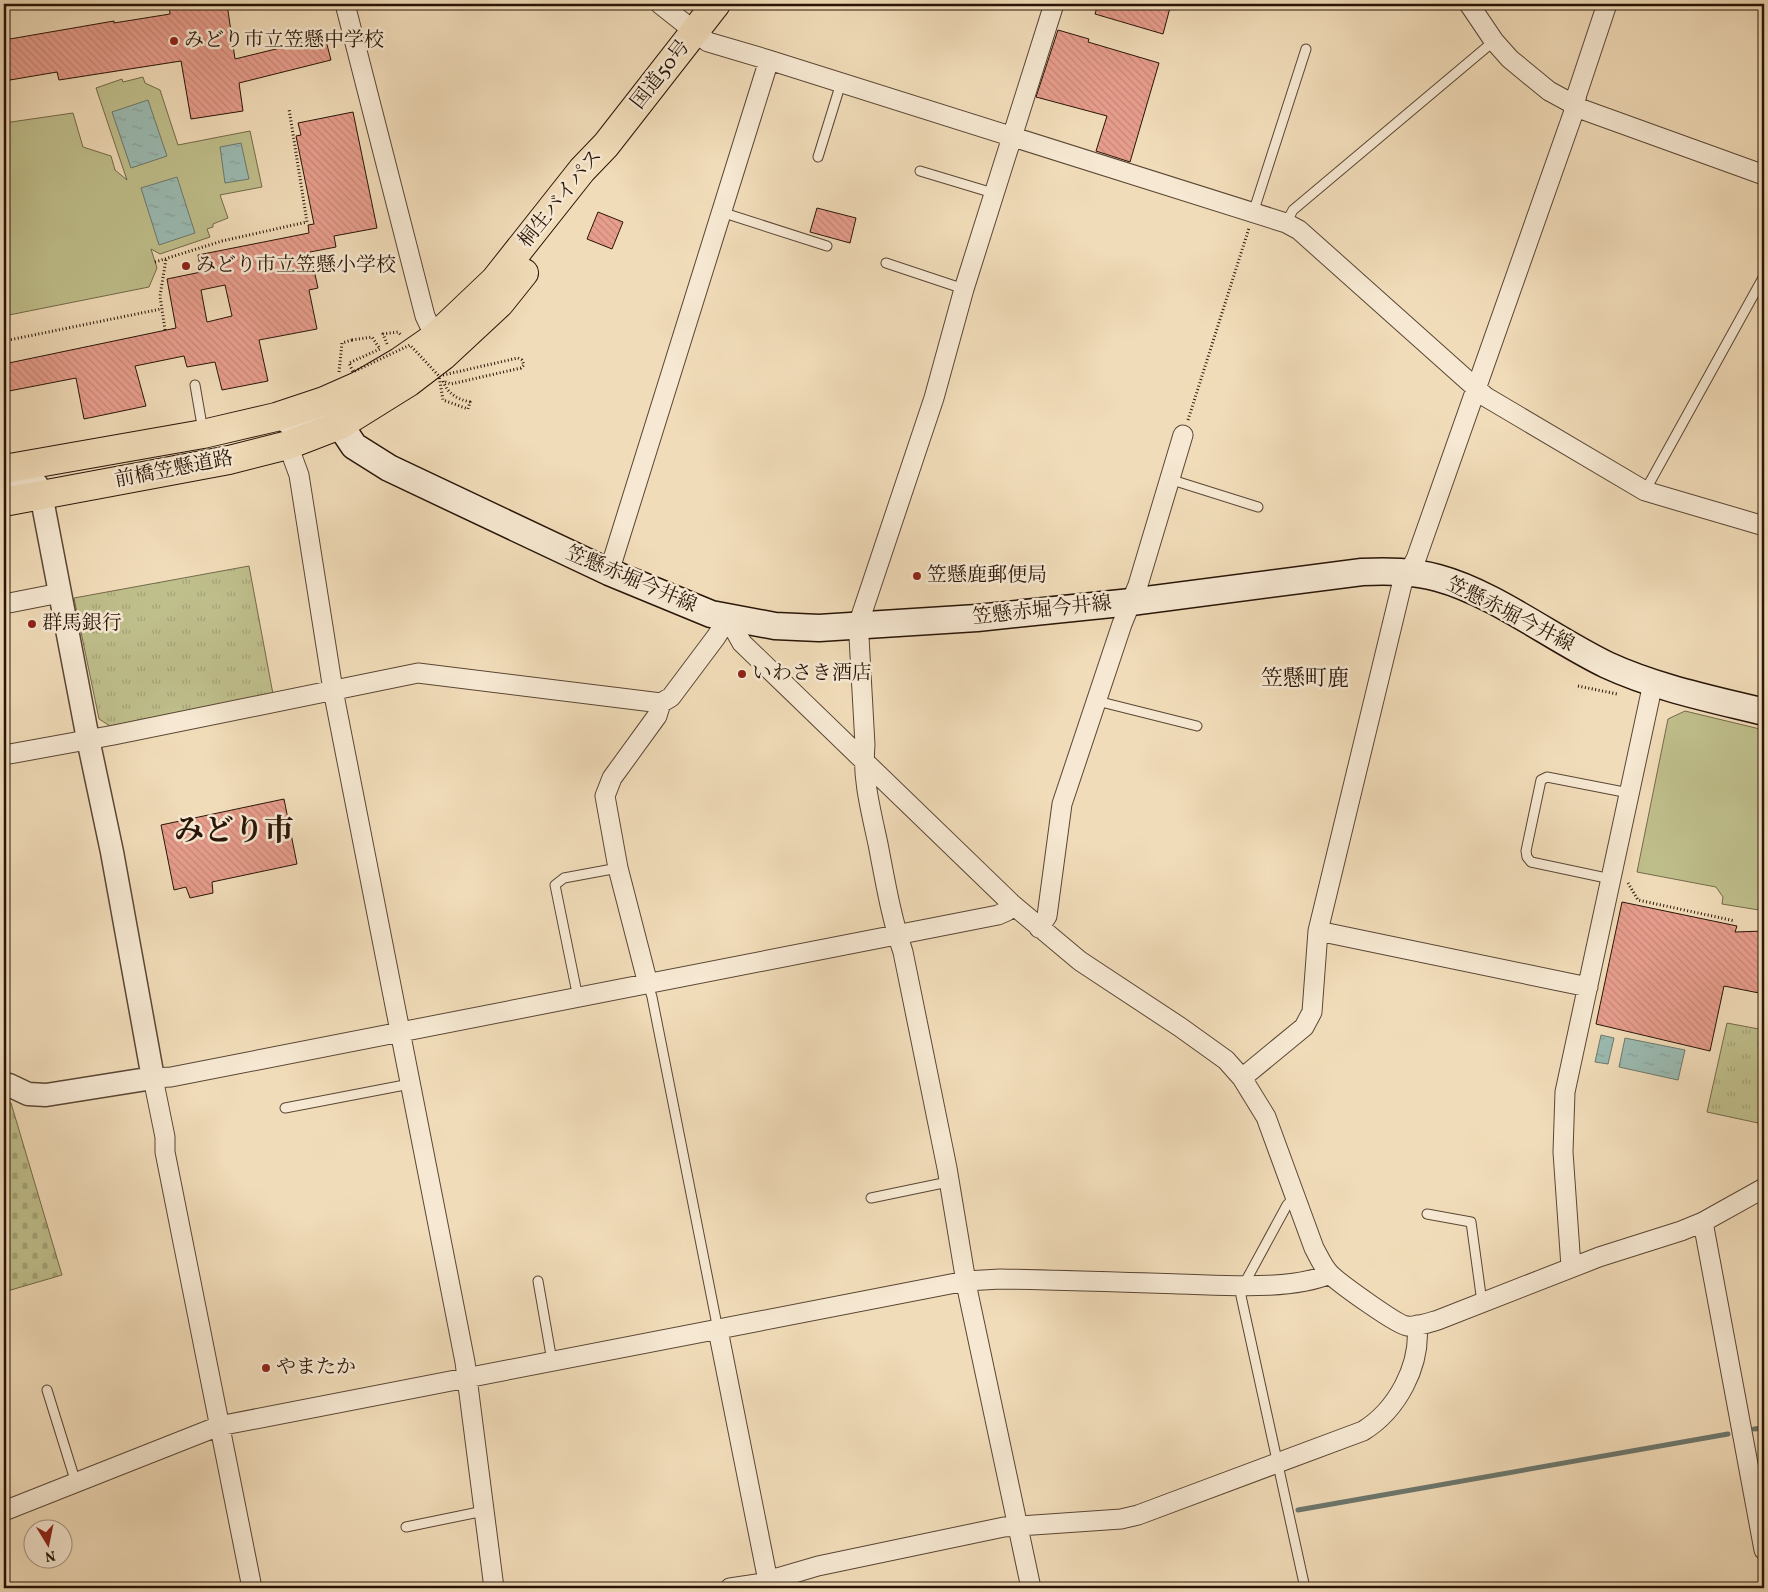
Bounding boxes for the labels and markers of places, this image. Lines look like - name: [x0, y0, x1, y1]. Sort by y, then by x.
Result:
- place label: みどり市立笠懸中学校: [184, 27, 384, 55]
- marker: みどり市立笠懸中学校: [168, 35, 180, 47]
- place label: みどり市立笠懸小学校: [196, 252, 396, 280]
- marker: みどり市立笠懸小学校: [180, 260, 192, 272]
- place label: 笠懸鹿郵便局: [927, 562, 1047, 590]
- marker: 笠懸鹿郵便局: [911, 570, 923, 582]
- place label: 群馬銀行: [42, 610, 122, 638]
- marker: 群馬銀行: [26, 618, 38, 630]
- place label: いわさき酒店: [752, 660, 872, 688]
- marker: いわさき酒店: [736, 668, 748, 680]
- place label: やまたか: [276, 1354, 356, 1382]
- marker: やまたか: [260, 1362, 272, 1374]

